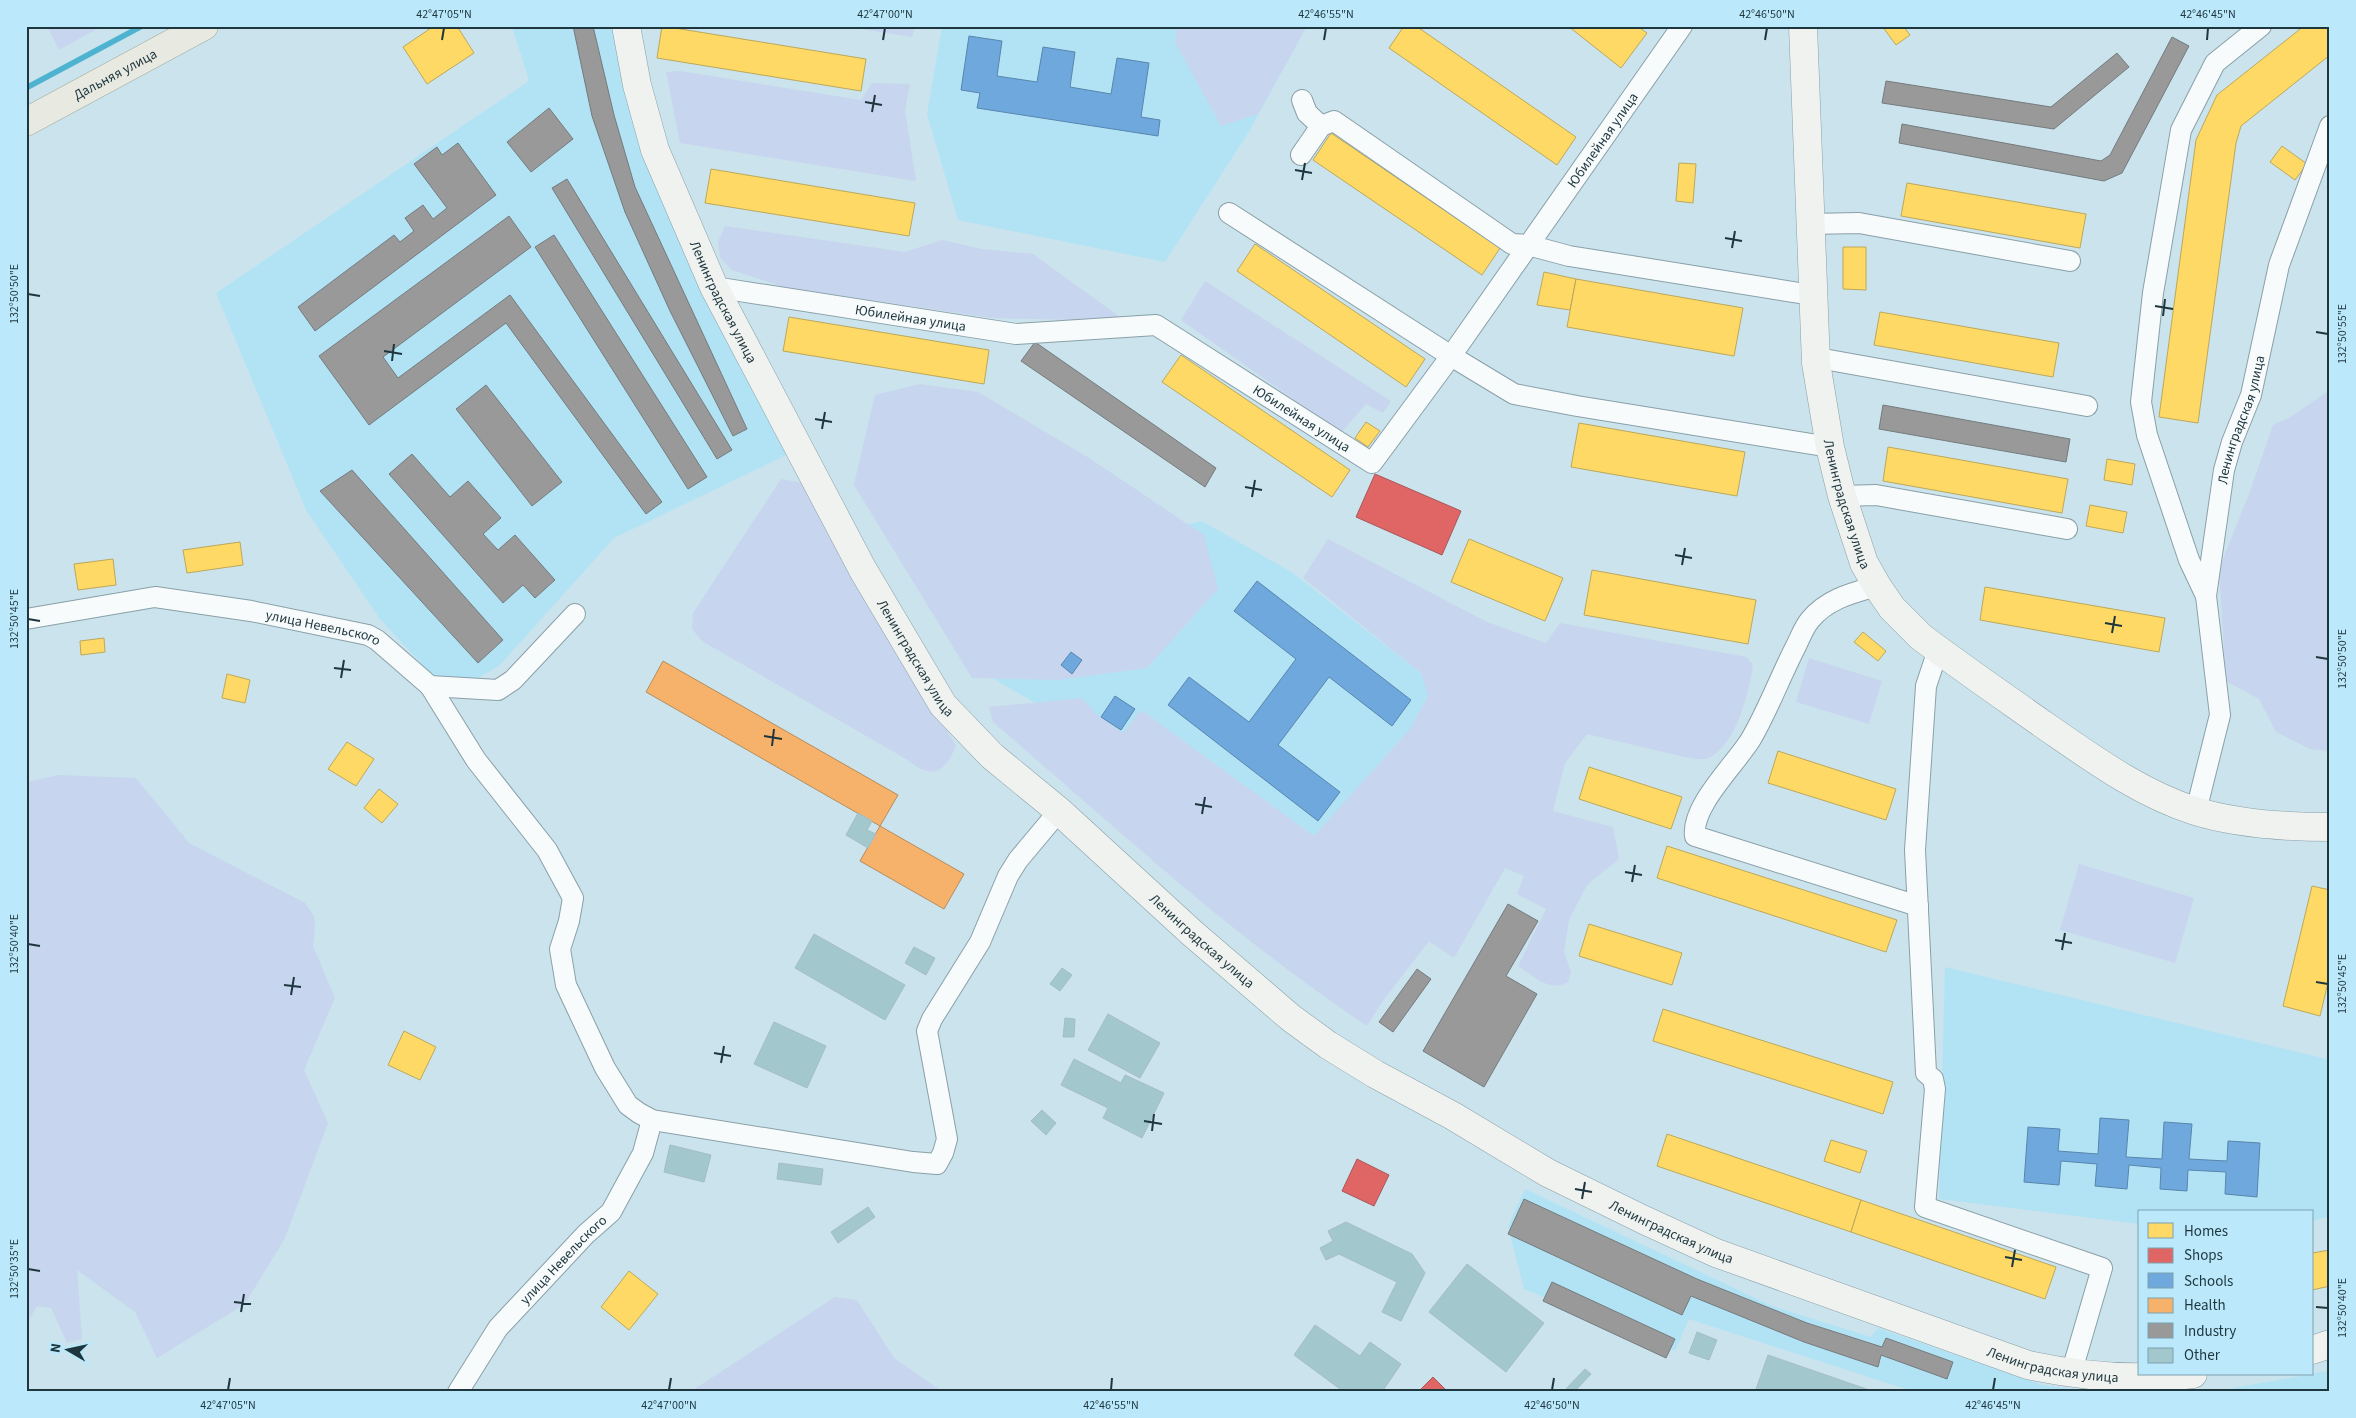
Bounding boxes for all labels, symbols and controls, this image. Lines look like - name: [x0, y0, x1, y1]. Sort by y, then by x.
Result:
- text: 42°47'05"N: [416, 6, 472, 23]
- text: 42°47'00"N: [857, 6, 913, 23]
- text: 42°46'55"N: [1298, 6, 1354, 23]
- text: 42°46'50"N: [1739, 6, 1795, 23]
- text: 42°46'45"N: [2180, 6, 2236, 23]
- street label: Дальняя улица: [70, 44, 161, 106]
- street label: Юбилейная улица: [1563, 89, 1643, 192]
- street label: Ленинградская улица: [684, 238, 761, 367]
- text: 132°50'50"E: [6, 264, 23, 324]
- street label: Юбилейная улица: [853, 300, 967, 337]
- text: 132°50'55"E: [2334, 304, 2351, 364]
- street label: Ленинградская улица: [2213, 354, 2270, 486]
- street label: Юбилейная улица: [1249, 380, 1354, 458]
- street label: Ленинградская улица: [1818, 438, 1875, 573]
- text: 132°50'45"E: [6, 589, 23, 649]
- street label: Ленинградская улица: [872, 596, 958, 722]
- street label: улица Невельского: [264, 605, 384, 651]
- text: 132°50'50"E: [2334, 629, 2351, 689]
- street label: Ленинградская улица: [1144, 890, 1258, 993]
- text: 132°50'40"E: [6, 914, 23, 974]
- text: 132°50'45"E: [2334, 954, 2351, 1014]
- street label: Ленинградская улица: [1606, 1196, 1736, 1269]
- legend: [2138, 1210, 2314, 1376]
- street label: улица Невельского: [516, 1211, 612, 1309]
- text: Homes: [2184, 1221, 2228, 1242]
- text: 132°50'35"E: [6, 1239, 23, 1299]
- text: Shops: [2184, 1245, 2223, 1266]
- text: Schools: [2184, 1271, 2233, 1292]
- text: 132°50'40"E: [2334, 1278, 2351, 1338]
- text: Health: [2184, 1295, 2226, 1316]
- text: Industry: [2184, 1321, 2236, 1342]
- north arrow: [42, 1326, 92, 1376]
- text: N: [46, 1342, 67, 1354]
- street label: Ленинградская улица: [1984, 1342, 2119, 1388]
- text: Other: [2184, 1345, 2221, 1366]
- text: 42°47'05"N: [200, 1397, 256, 1414]
- text: 42°47'00"N: [641, 1397, 697, 1414]
- text: 42°46'55"N: [1083, 1397, 1139, 1414]
- text: 42°46'50"N: [1524, 1397, 1580, 1414]
- text: 42°46'45"N: [1965, 1397, 2021, 1414]

